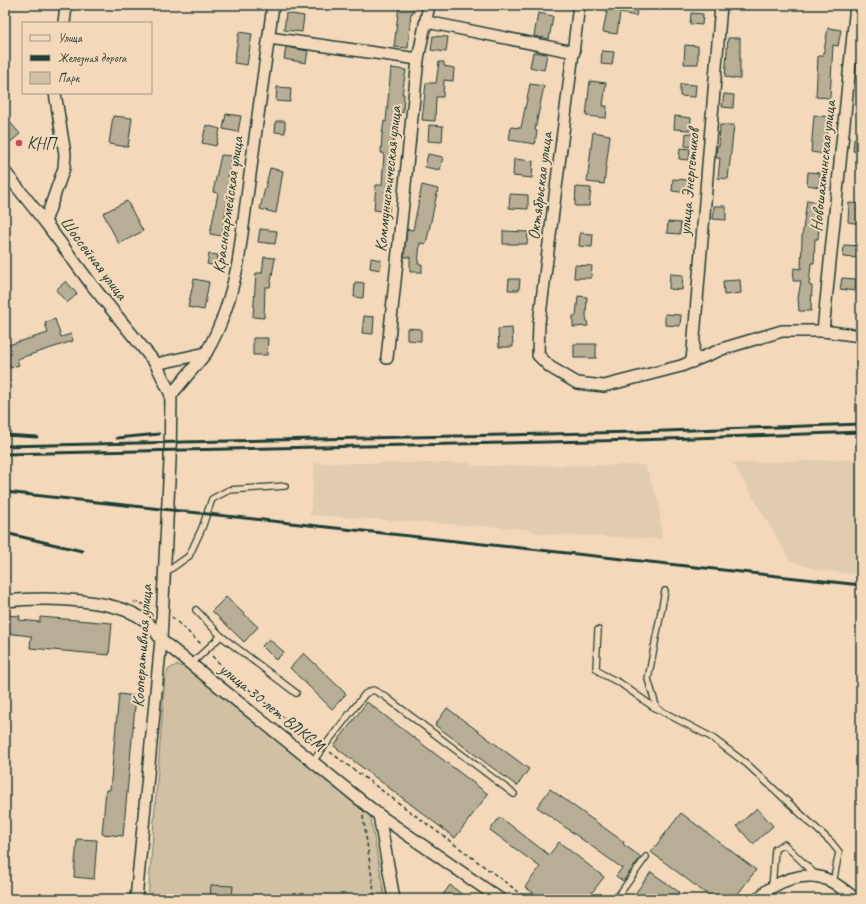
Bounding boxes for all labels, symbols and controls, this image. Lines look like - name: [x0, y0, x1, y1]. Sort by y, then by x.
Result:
- legend: [22, 22, 152, 94]
- text: Улица: [58, 30, 83, 46]
- text: Железная дорога: [58, 50, 127, 66]
- text: Парк: [58, 70, 81, 86]
- street label: Новошахтинская улица: [806, 97, 841, 233]
- street label: Коммунистическая улица: [370, 104, 406, 253]
- street label: улица Энергетиков: [674, 125, 704, 237]
- street label: Октябрьская улица: [523, 129, 557, 241]
- place label: КНП: [27, 133, 58, 154]
- street label: Красноармейская улица: [208, 134, 248, 275]
- marker: КНП: [14, 138, 24, 148]
- street label: Шоссейная улица: [56, 212, 133, 305]
- street label: Кооперативная улица: [127, 582, 157, 708]
- street label: улица 30 лет ВЛКСМ: [214, 658, 330, 757]

